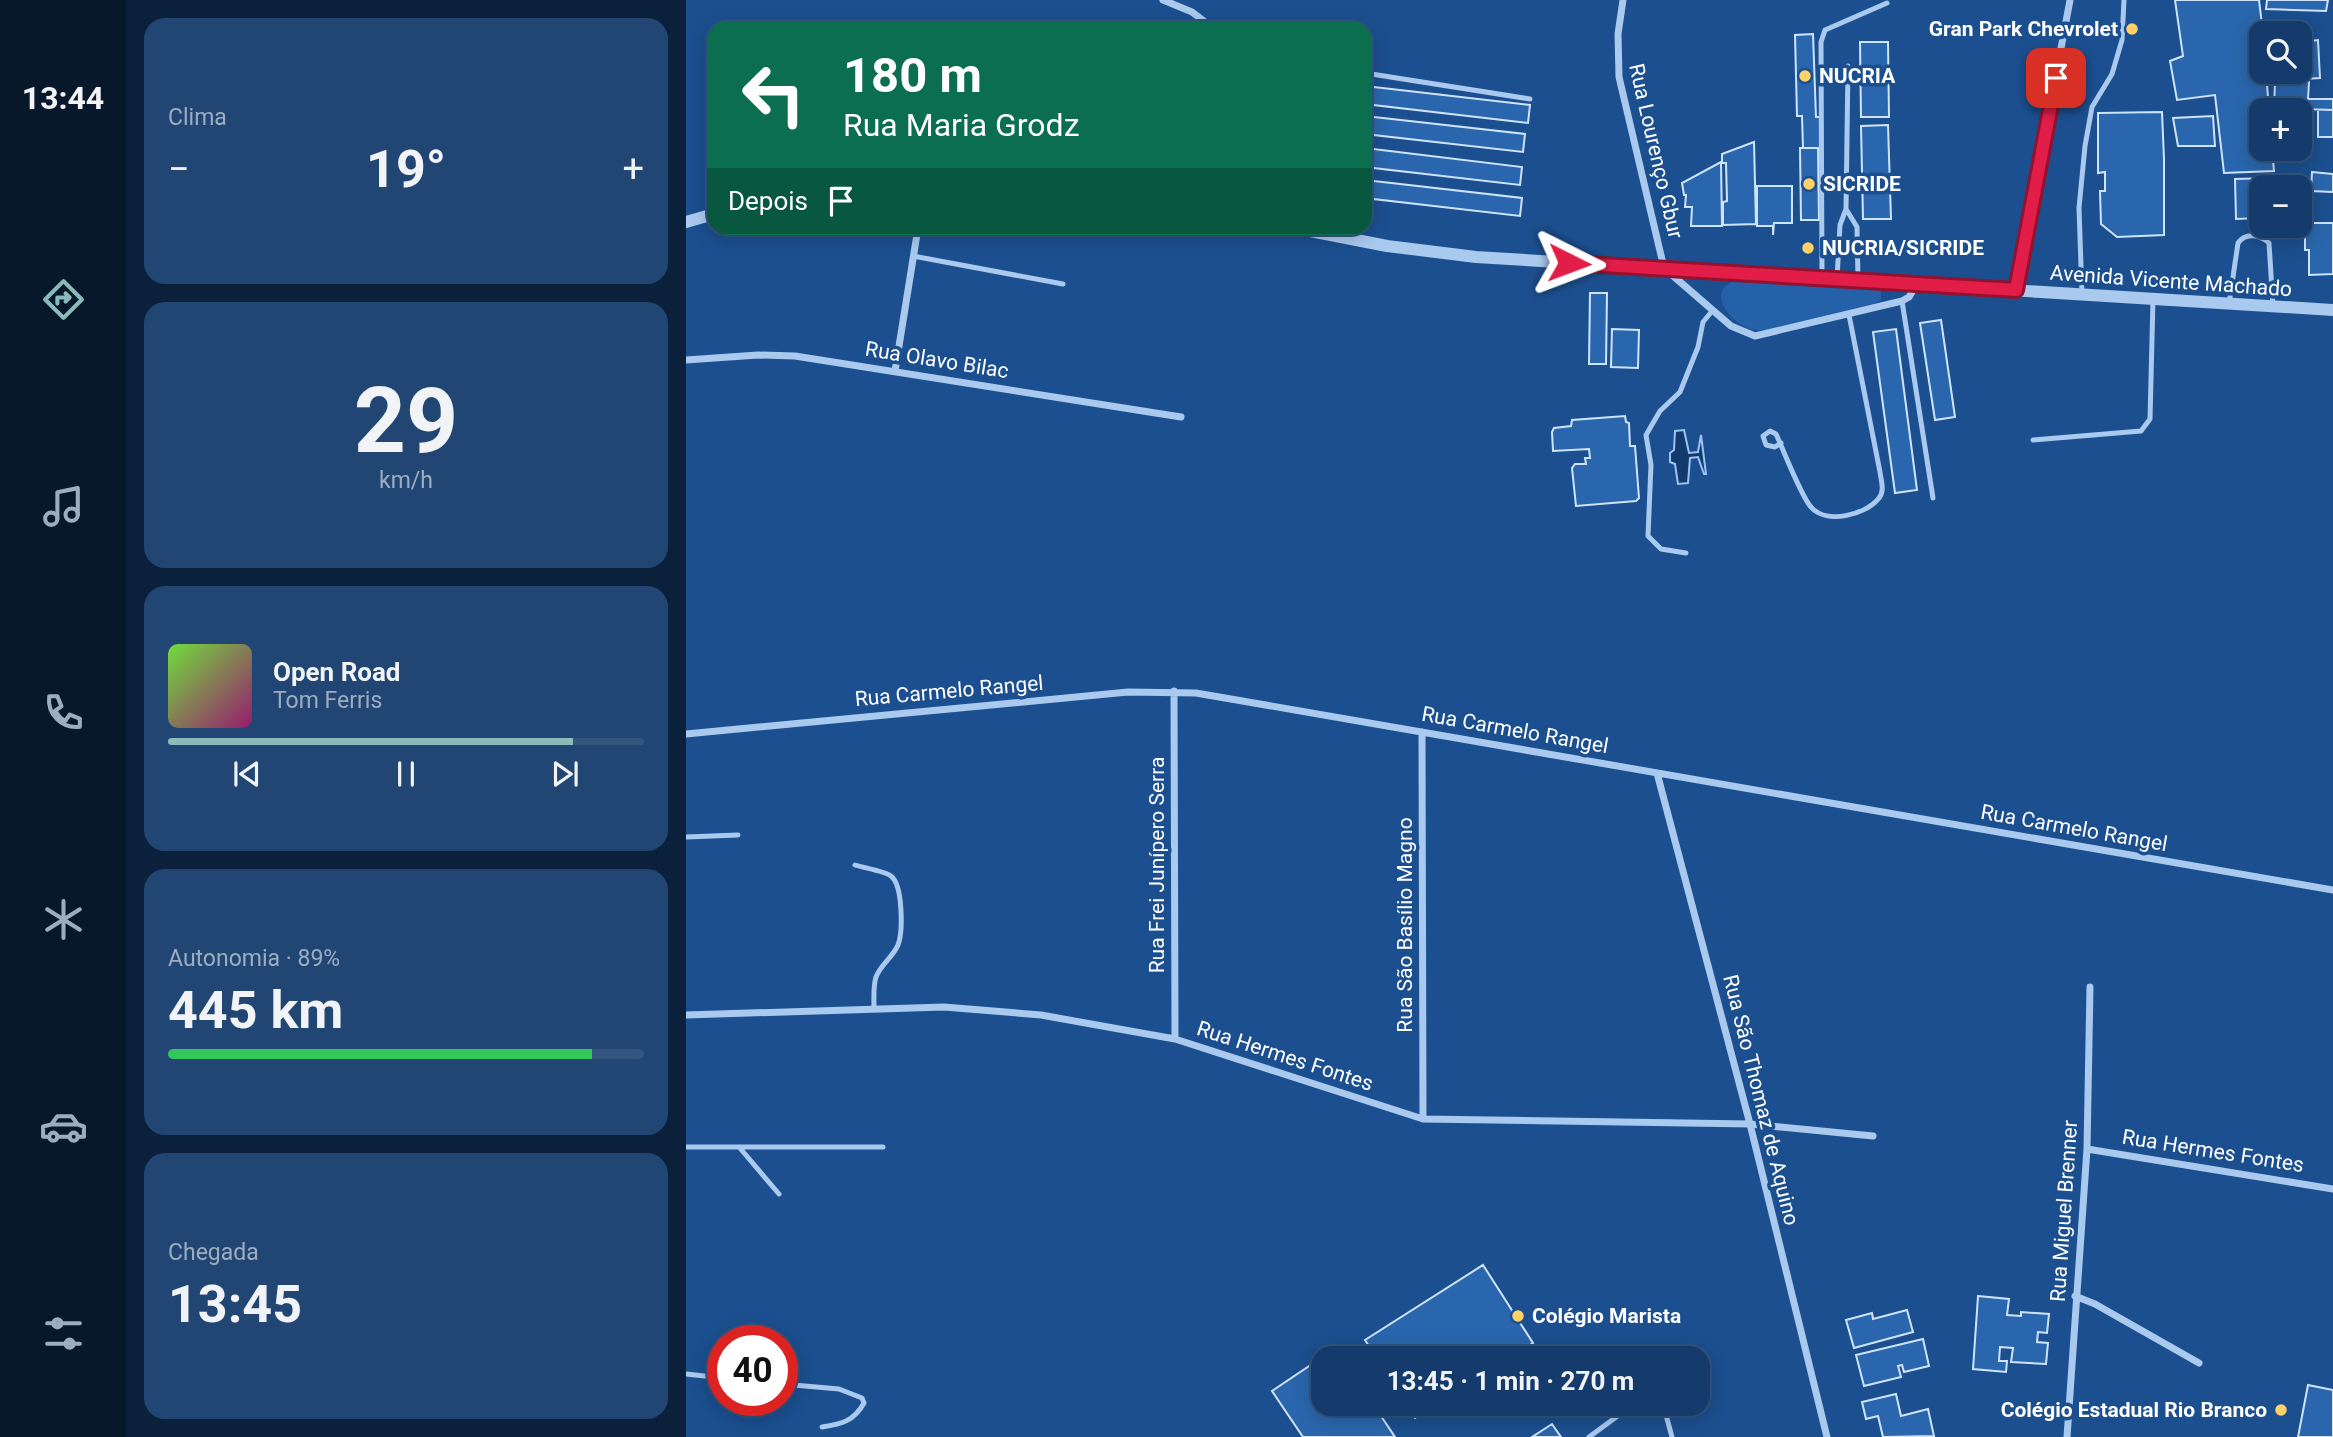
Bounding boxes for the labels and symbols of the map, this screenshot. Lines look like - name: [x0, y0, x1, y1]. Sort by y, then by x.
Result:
- place label: Gran Park Chevrolet: [1929, 17, 2118, 41]
- marker: Gran Park Chevrolet: [2124, 21, 2140, 37]
- pin: [2026, 48, 2086, 108]
- street label: Rua Lourenço Gbur: [1624, 61, 1688, 241]
- place label: NUCRIA: [1819, 64, 1896, 88]
- marker: NUCRIA: [1797, 68, 1813, 84]
- place label: SICRIDE: [1823, 172, 1901, 196]
- marker: SICRIDE: [1801, 176, 1817, 192]
- position arrow: [1532, 226, 1606, 300]
- place label: NUCRIA/SICRIDE: [1822, 236, 1984, 260]
- marker: NUCRIA/SICRIDE: [1800, 240, 1816, 256]
- street label: Avenida Vicente Machado: [2049, 261, 2293, 301]
- street label: Rua Olavo Bilac: [864, 337, 1010, 383]
- street label: Rua Carmelo Rangel: [854, 671, 1044, 711]
- street label: Rua Carmelo Rangel: [1420, 702, 1610, 758]
- street label: Rua Frei Junípero Serra: [1145, 757, 1169, 973]
- street label: Rua Carmelo Rangel: [1979, 800, 2169, 856]
- street label: Rua São Basílio Magno: [1393, 817, 1417, 1033]
- street label: Rua São Thomaz de Aquino: [1718, 972, 1804, 1228]
- street label: Rua Hermes Fontes: [1194, 1016, 1376, 1096]
- street label: Rua Miguel Brenner: [2046, 1119, 2082, 1303]
- street label: Rua Hermes Fontes: [2120, 1125, 2306, 1177]
- place label: Colégio Marista: [1532, 1304, 1681, 1328]
- marker: Colégio Marista: [1510, 1308, 1526, 1324]
- speed limit sign: 40: [707, 1325, 798, 1416]
- place label: Colégio Estadual Rio Branco: [2001, 1398, 2267, 1422]
- marker: Colégio Estadual Rio Branco: [2273, 1402, 2289, 1418]

